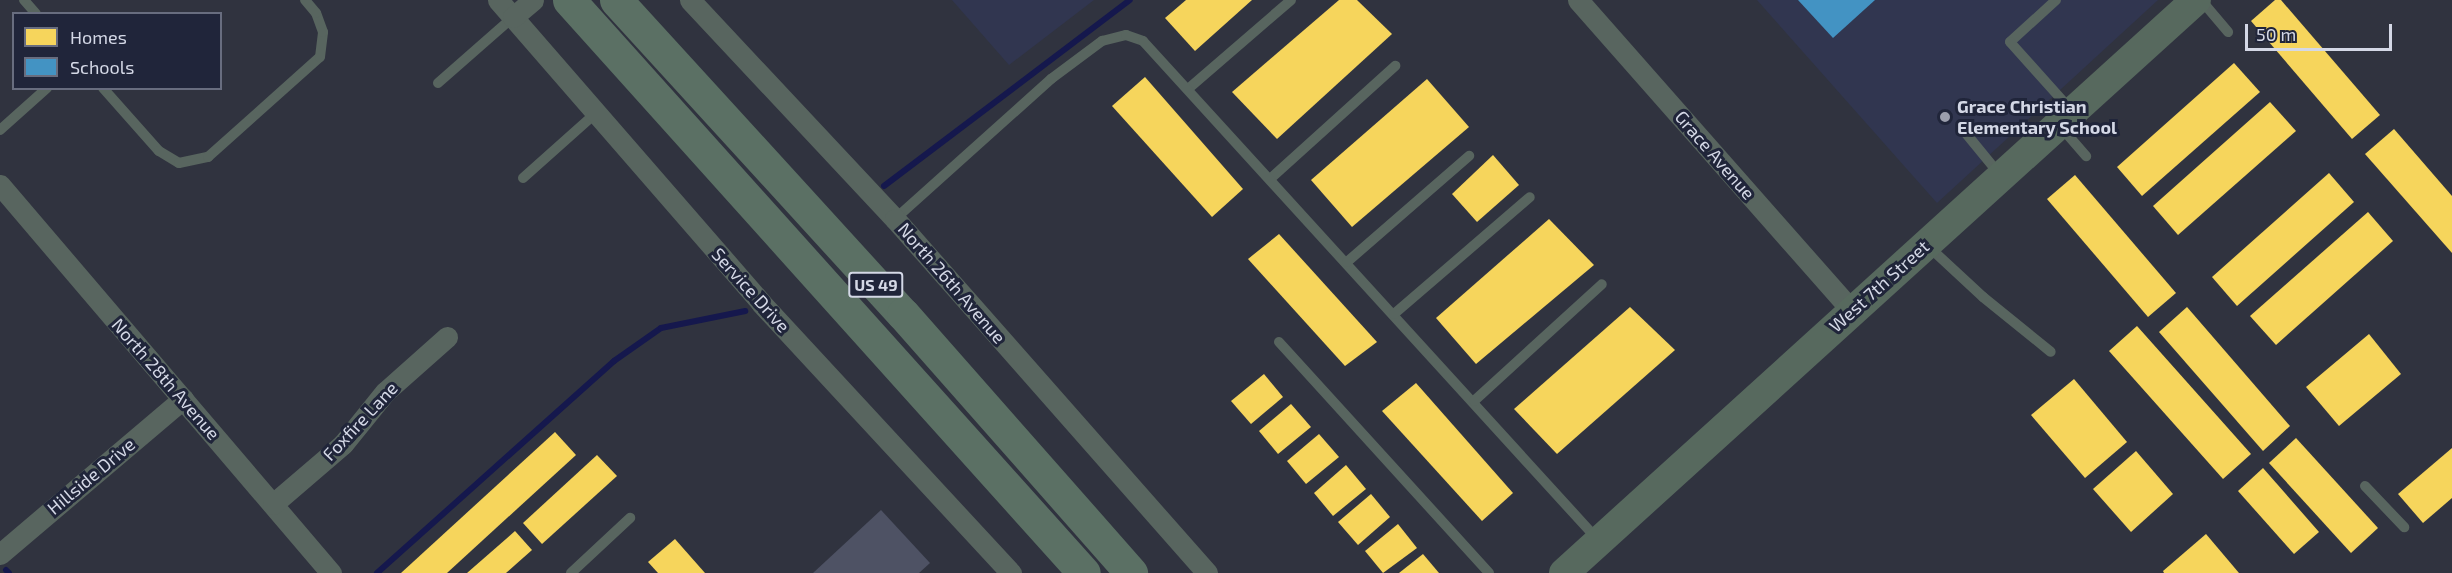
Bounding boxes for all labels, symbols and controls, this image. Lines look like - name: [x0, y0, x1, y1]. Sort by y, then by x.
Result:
- legend: [12, 12, 222, 90]
- scale bar: [2248, 12, 2395, 50]
- text: 50 m: [2256, 23, 2296, 45]
- text: Homes: [70, 26, 127, 48]
- text: Schools: [70, 56, 134, 78]
- place label: Grace Christian Elementary School: [1957, 96, 2117, 138]
- street label: Grace Avenue: [1670, 106, 1760, 204]
- marker: Grace Christian Elementary School: [1938, 110, 1952, 124]
- street label: North 26th Avenue: [893, 218, 1011, 348]
- street label: West 7th Street: [1825, 235, 1933, 337]
- street label: Service Drive: [707, 243, 795, 337]
- road number: US 49: [848, 272, 904, 298]
- street label: North 28th Avenue: [107, 314, 225, 444]
- street label: Foxfire Lane: [318, 377, 402, 465]
- street label: Hillside Drive: [43, 433, 139, 519]

